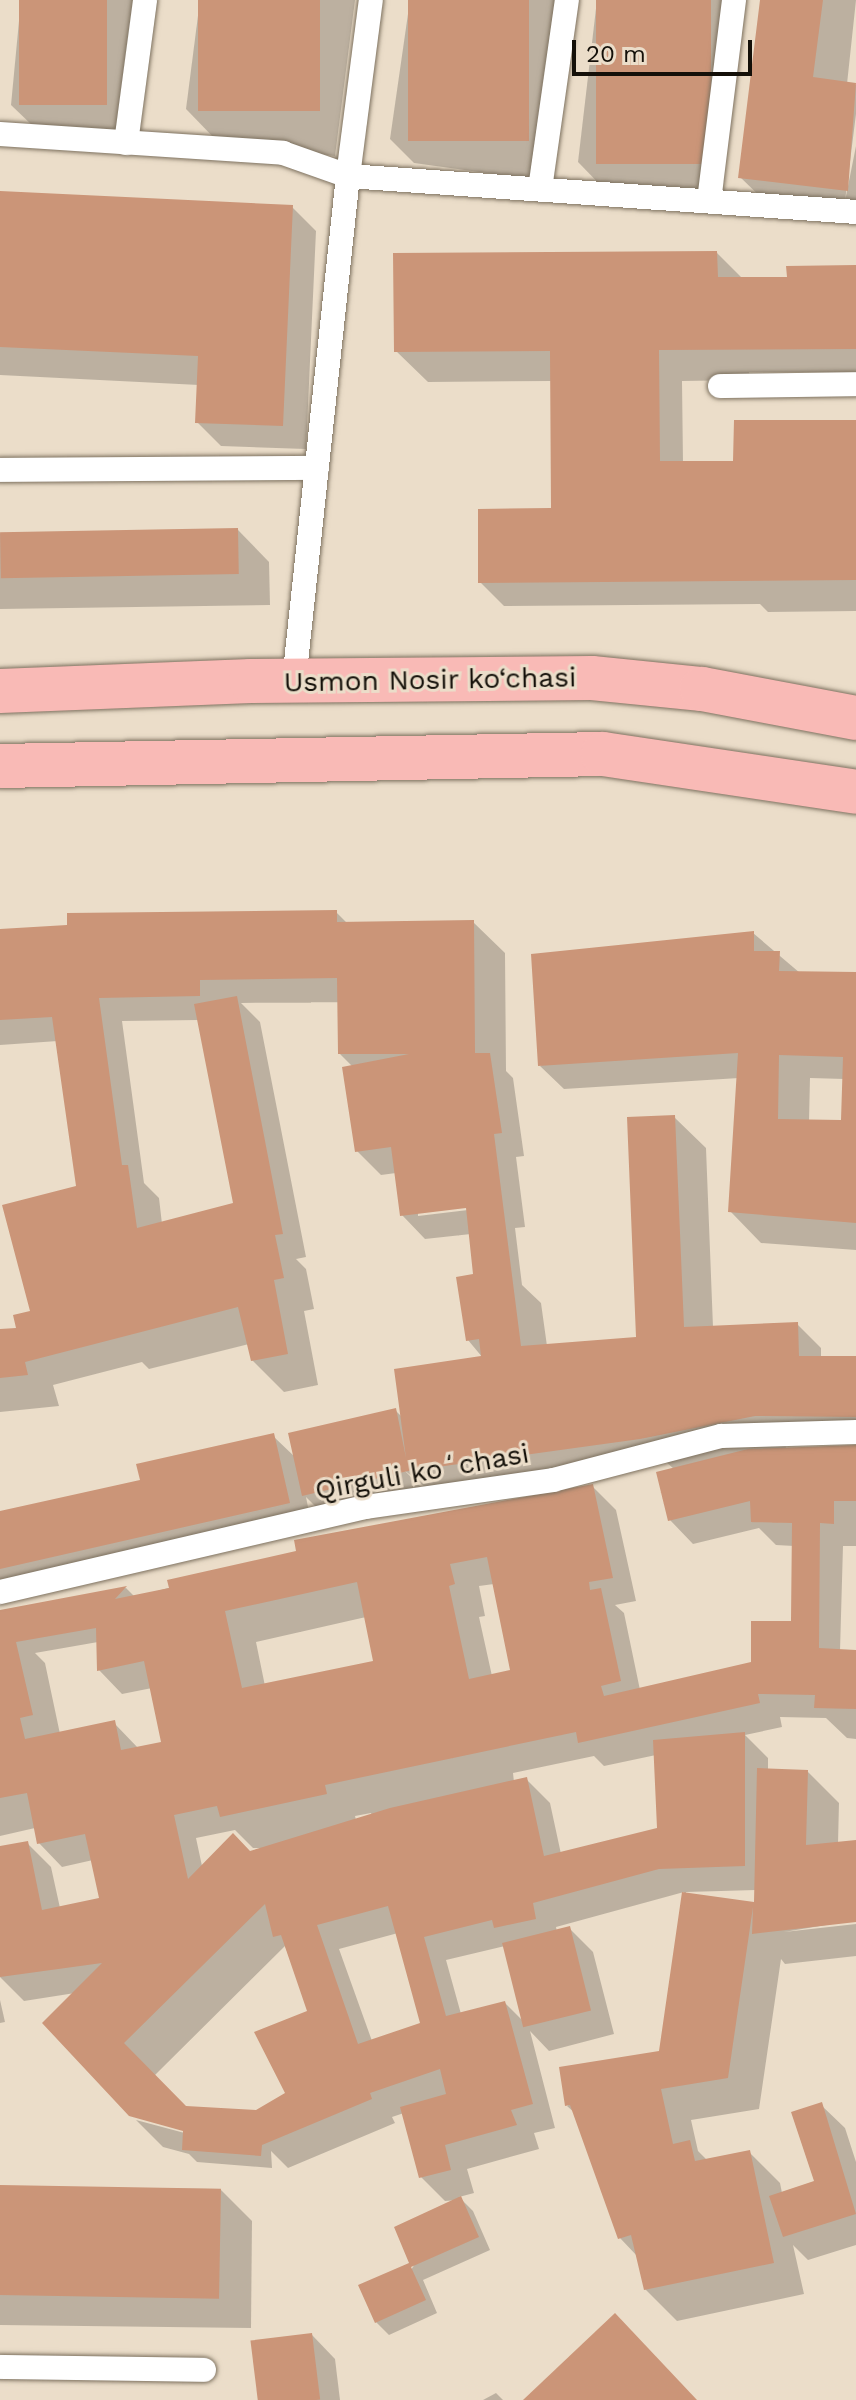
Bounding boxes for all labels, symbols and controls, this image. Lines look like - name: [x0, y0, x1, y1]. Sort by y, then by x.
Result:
- scale bar: [576, 24, 756, 74]
- text: 20 m: [586, 40, 646, 68]
- street label: Usmon Nosir ko‘chasi: [283, 661, 577, 699]
- street label: Qirguli koʻchasi: [312, 1437, 532, 1507]

